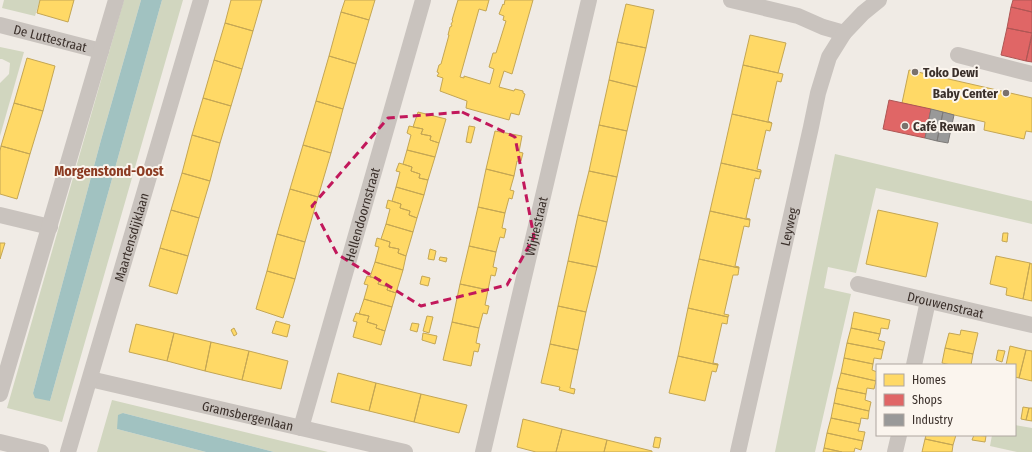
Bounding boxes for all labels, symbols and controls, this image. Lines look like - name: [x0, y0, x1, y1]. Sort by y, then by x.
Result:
- street label: De Luttestraat: [12, 21, 89, 55]
- place label: Toko Dewi: [923, 65, 978, 80]
- marker: Toko Dewi: [910, 67, 920, 77]
- place label: Baby Center: [933, 86, 998, 101]
- marker: Baby Center: [1001, 88, 1011, 98]
- place label: Café Rewan: [913, 119, 975, 134]
- marker: Café Rewan: [900, 121, 910, 131]
- district label: Morgenstond-Oost: [54, 163, 165, 180]
- street label: Hellendoornstraat: [341, 165, 383, 263]
- street label: Maartensdijklaan: [111, 191, 151, 283]
- street label: Wijhestraat: [522, 194, 550, 257]
- street label: Leyweg: [777, 205, 800, 247]
- street label: Drouwenstraat: [906, 288, 986, 321]
- legend: [876, 364, 1016, 436]
- text: Homes: [912, 373, 946, 387]
- text: Shops: [912, 393, 942, 407]
- street label: Gramsbergenlaan: [201, 398, 295, 433]
- text: Industry: [912, 413, 953, 427]

